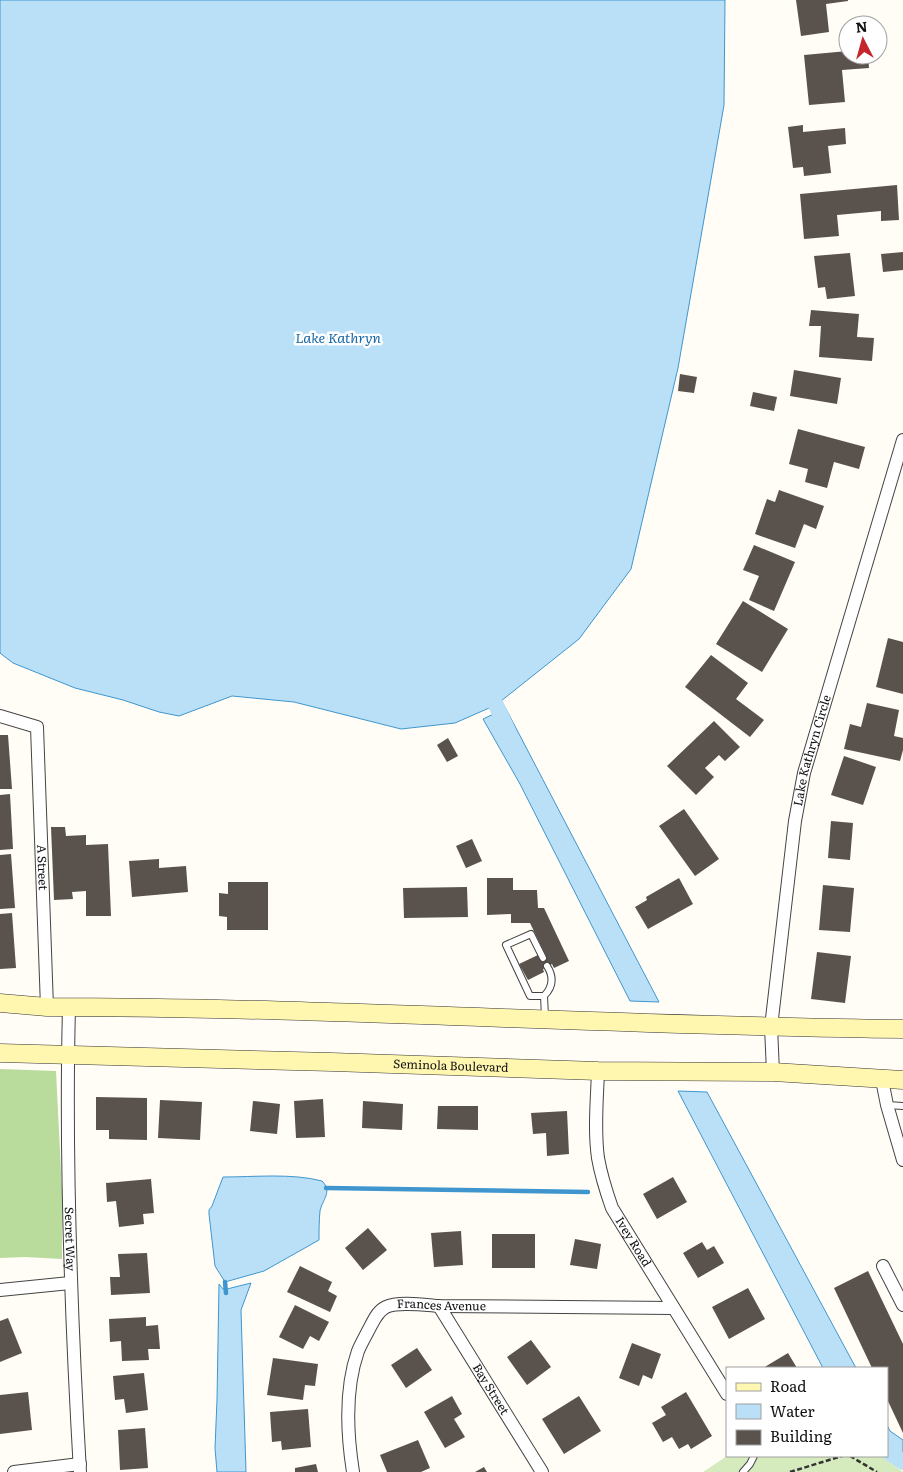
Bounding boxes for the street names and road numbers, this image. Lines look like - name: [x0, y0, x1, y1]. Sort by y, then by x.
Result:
- street label: Lake Kathryn Circle: [788, 692, 835, 807]
- street label: A Street: [33, 844, 53, 891]
- street label: Seminola Boulevard: [393, 1054, 509, 1076]
- street label: Secret Way: [61, 1207, 81, 1271]
- street label: Ivey Road: [612, 1213, 657, 1270]
- street label: Frances Avenue: [396, 1294, 486, 1314]
- street label: Bay Street: [469, 1360, 514, 1418]

